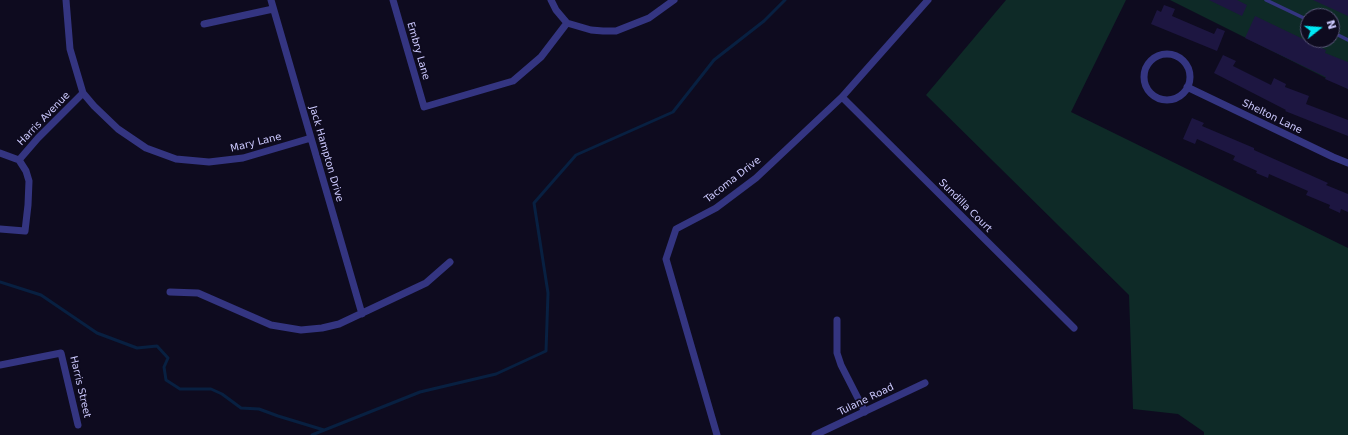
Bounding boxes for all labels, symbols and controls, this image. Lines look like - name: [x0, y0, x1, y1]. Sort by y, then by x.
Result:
- north arrow: [1300, 8, 1340, 48]
- text: N: [1323, 18, 1339, 31]
- street label: Embry Lane: [404, 21, 432, 81]
- street label: Harris Avenue: [15, 90, 73, 148]
- street label: Shelton Lane: [1240, 97, 1304, 137]
- street label: Jack Hampton Drive: [307, 105, 345, 203]
- street label: Mary Lane: [229, 131, 283, 155]
- street label: Tacoma Drive: [703, 154, 763, 206]
- street label: Sundilla Court: [936, 177, 994, 235]
- street label: Harris Street: [67, 355, 93, 419]
- street label: Tulane Road: [836, 381, 896, 419]

